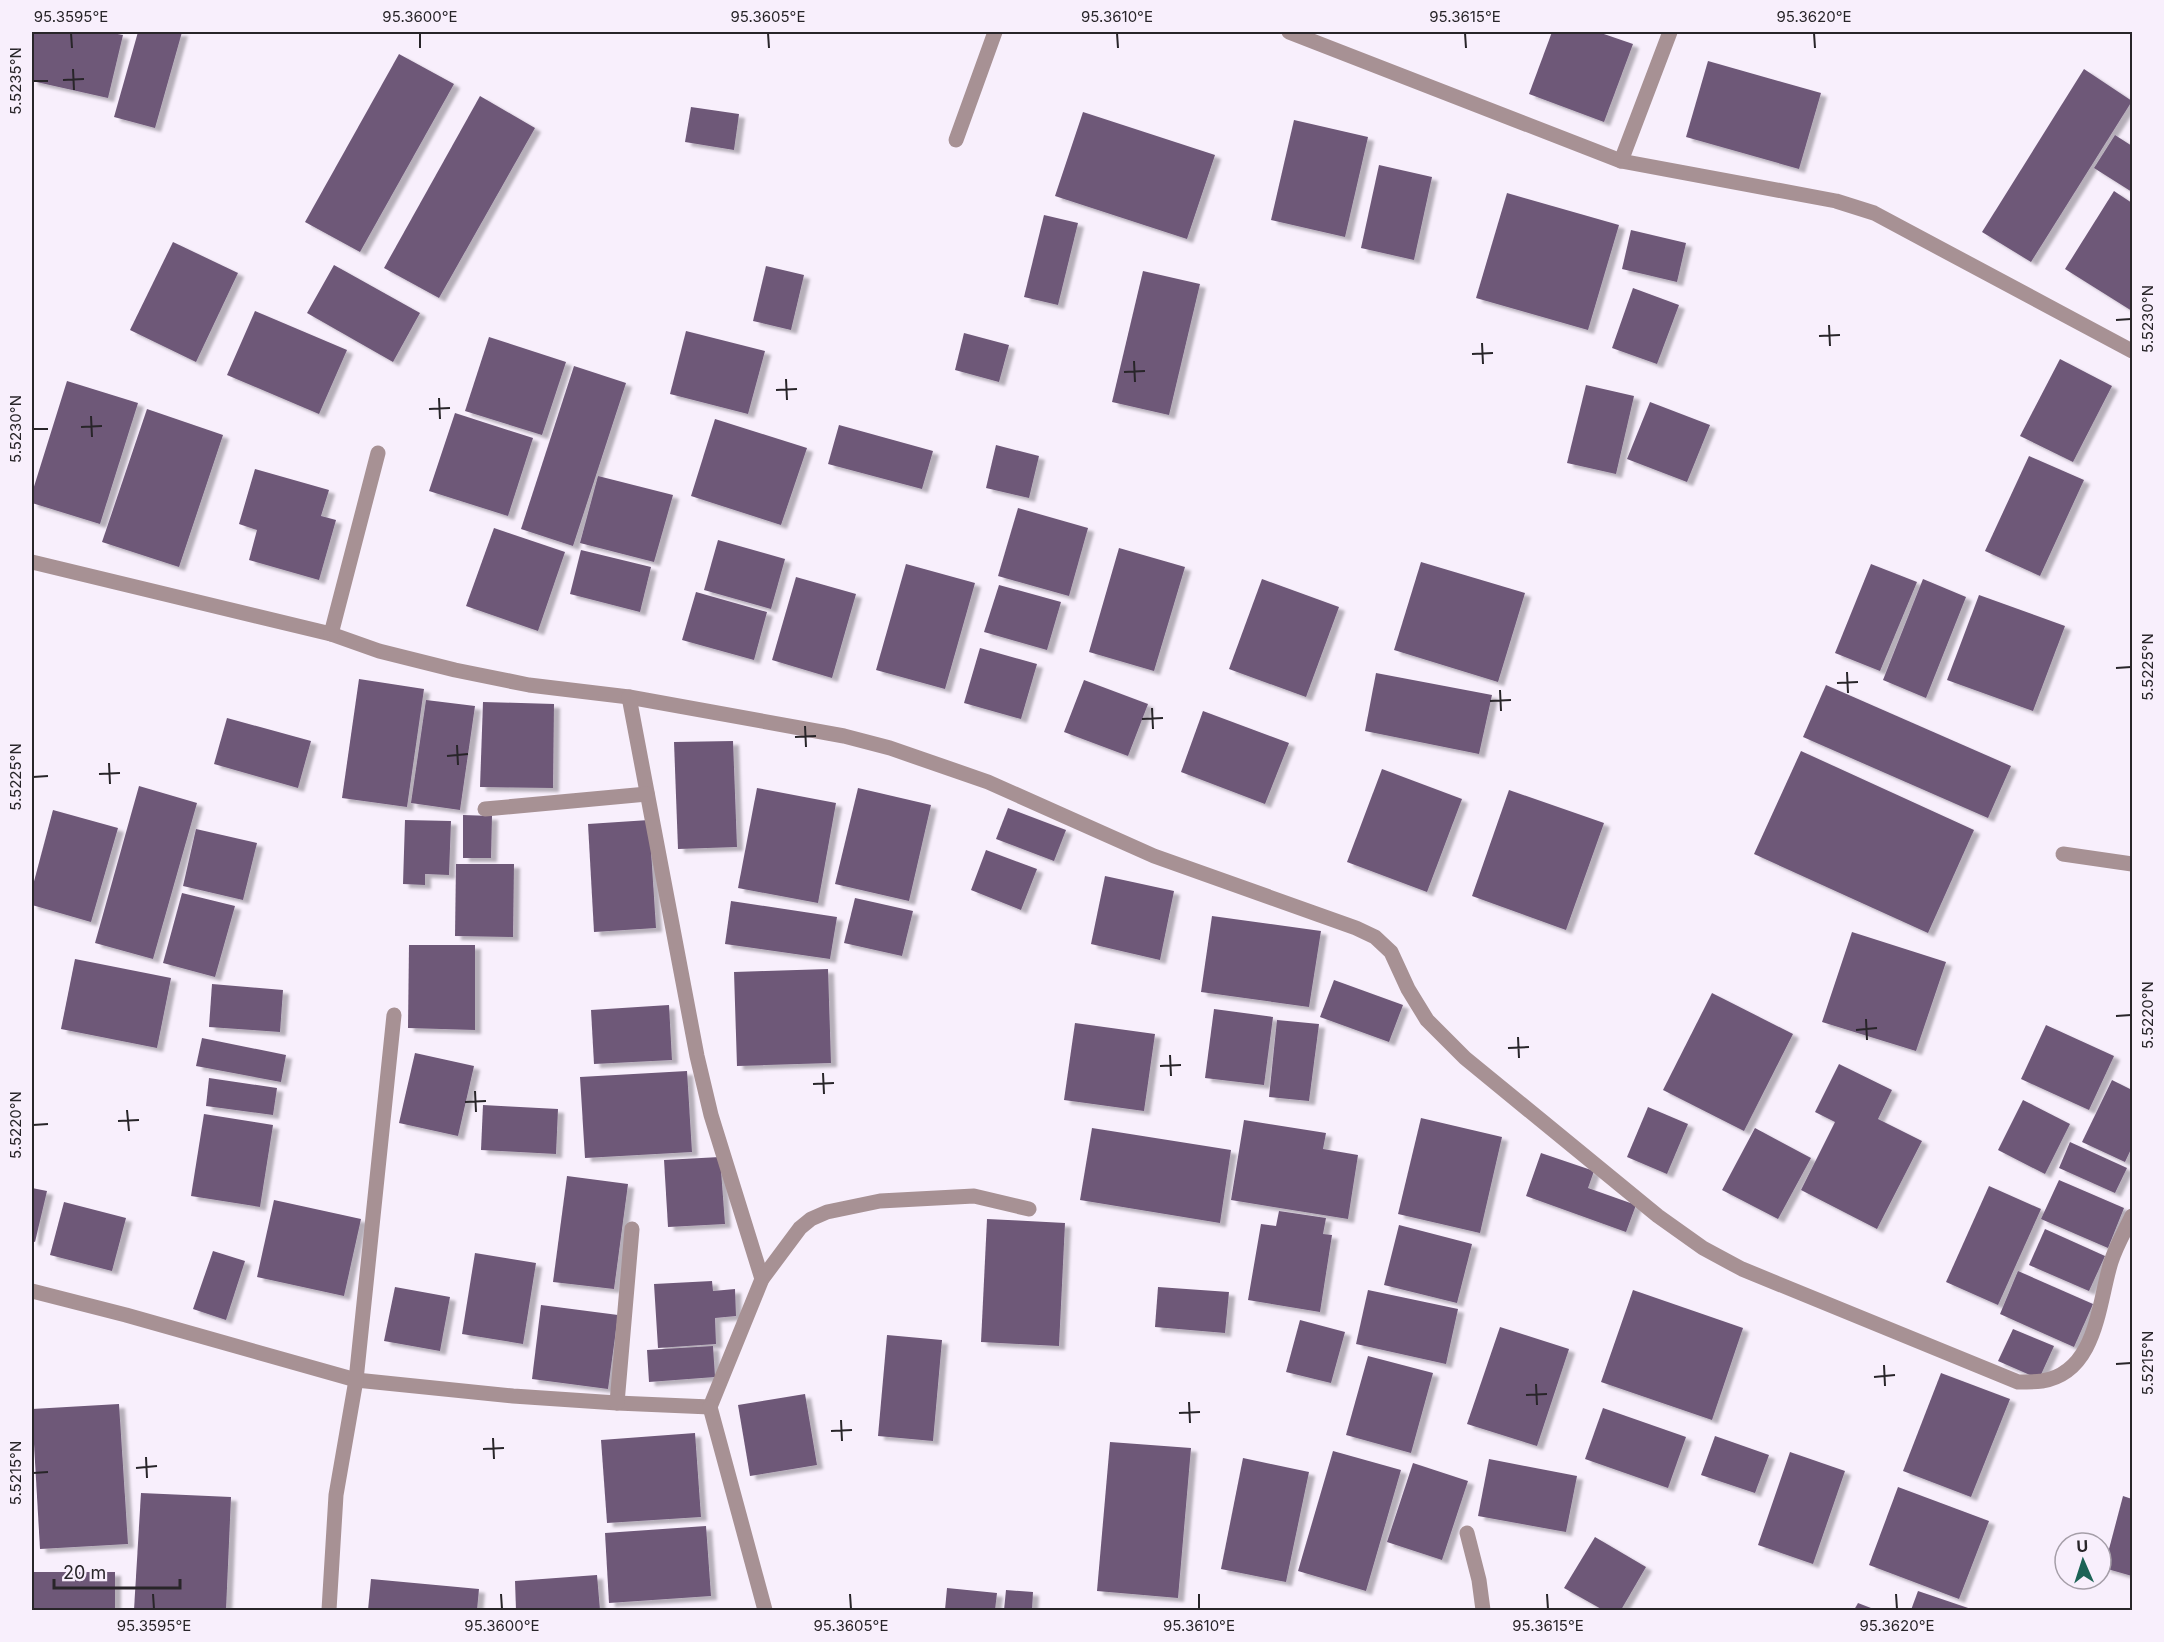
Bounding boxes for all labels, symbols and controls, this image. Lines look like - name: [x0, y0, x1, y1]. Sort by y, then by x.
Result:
- text: 95.3595°E: [34, 7, 108, 26]
- text: 95.3600°E: [382, 7, 458, 26]
- text: 95.3605°E: [731, 7, 805, 26]
- text: 95.3610°E: [1081, 7, 1153, 26]
- text: 95.3615°E: [1429, 7, 1501, 26]
- text: 95.3620°E: [1777, 7, 1851, 26]
- text: 5.5235°N: [6, 47, 25, 115]
- text: 5.5230°N: [2138, 285, 2157, 353]
- text: 5.5230°N: [6, 395, 25, 463]
- text: 5.5225°N: [2138, 633, 2157, 701]
- text: 5.5225°N: [6, 743, 25, 811]
- text: 5.5220°N: [2138, 981, 2157, 1049]
- text: 5.5220°N: [6, 1091, 25, 1159]
- text: 5.5215°N: [2138, 1331, 2157, 1395]
- text: 5.5215°N: [6, 1441, 25, 1505]
- north arrow: [2053, 1531, 2113, 1591]
- text: U: [2076, 1536, 2089, 1556]
- scale bar: [54, 1552, 180, 1590]
- text: 20 m: [63, 1562, 106, 1583]
- text: 95.3595°E: [117, 1616, 191, 1635]
- text: 95.3600°E: [464, 1616, 540, 1635]
- text: 95.3605°E: [814, 1616, 888, 1635]
- text: 95.3610°E: [1163, 1616, 1235, 1635]
- text: 95.3615°E: [1512, 1616, 1584, 1635]
- text: 95.3620°E: [1860, 1616, 1934, 1635]

